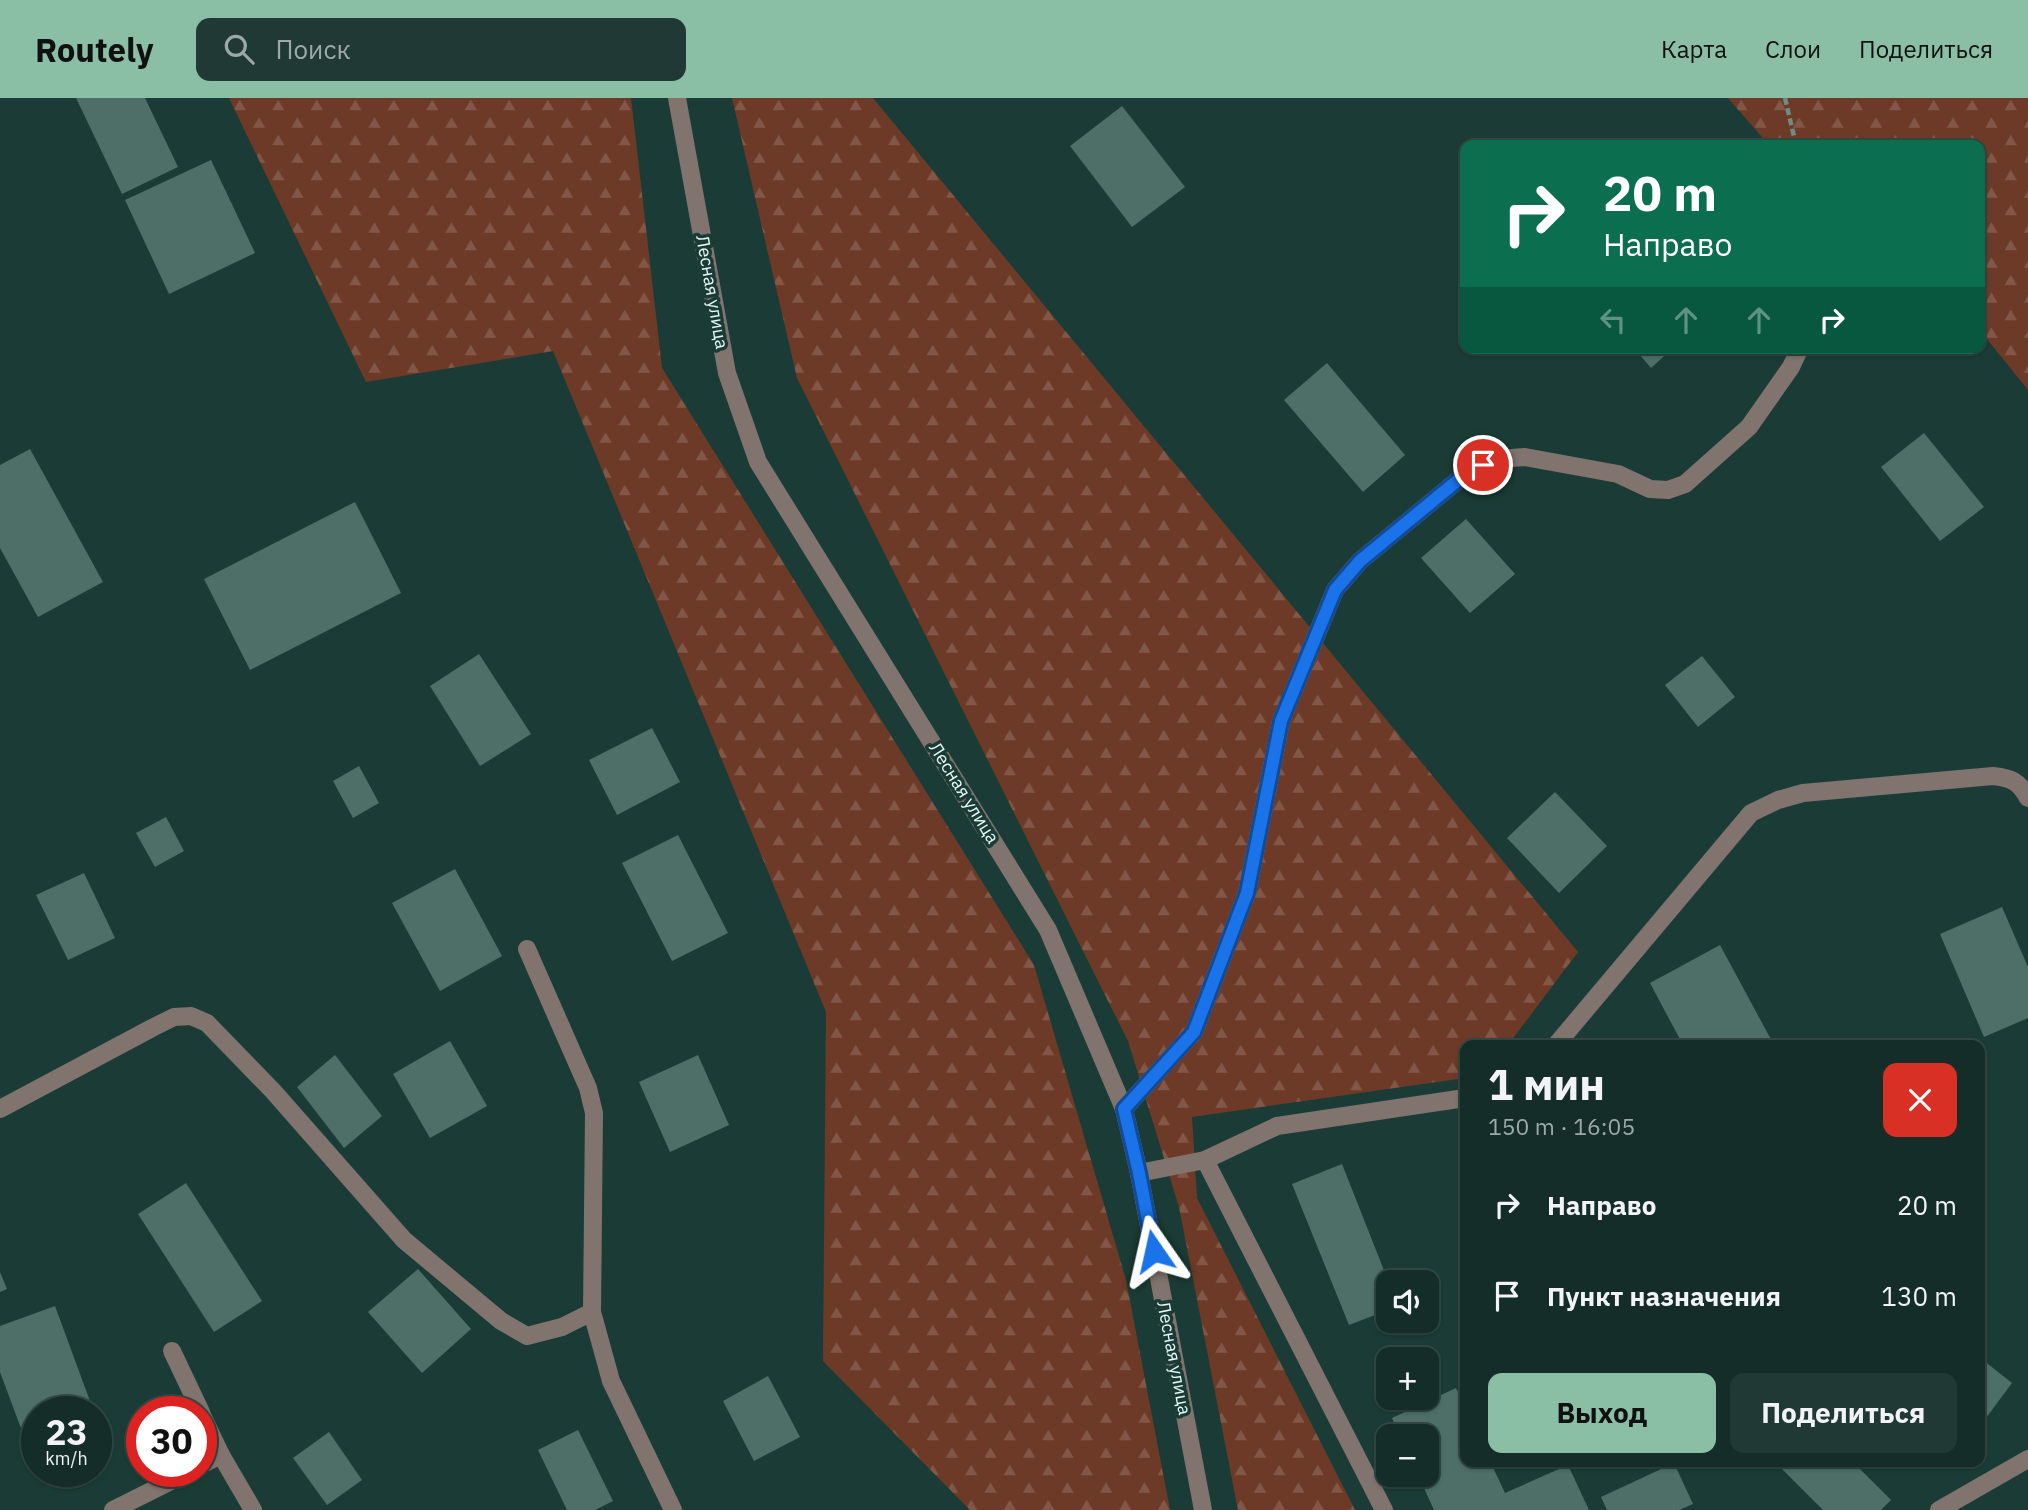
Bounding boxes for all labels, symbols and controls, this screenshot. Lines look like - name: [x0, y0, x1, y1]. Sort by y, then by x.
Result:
- search box: [196, 18, 686, 81]
- text: Routely: [35, 28, 154, 71]
- icon: search: [220, 30, 258, 68]
- text: Поиск: [276, 32, 351, 66]
- text: Карта: [1661, 33, 1727, 65]
- text: Слои: [1765, 33, 1821, 65]
- text: Поделиться: [1859, 33, 1993, 65]
- text: 20 m: [1603, 161, 1717, 224]
- icon: right: [1488, 168, 1579, 259]
- text: Направо: [1603, 223, 1732, 265]
- street label: Лесная улица: [691, 233, 734, 351]
- icon: left: [1594, 301, 1632, 339]
- icon: ahead: [1667, 301, 1705, 339]
- icon: ahead: [1740, 301, 1778, 339]
- icon: right: [1813, 301, 1851, 339]
- pin: [1453, 435, 1513, 495]
- icon: arrive: [1464, 446, 1502, 484]
- street label: Лесная улица: [924, 738, 1005, 848]
- text: 1 мин: [1488, 1057, 1605, 1112]
- button: close: [1883, 1063, 1957, 1137]
- text: 150 m · 16:05: [1488, 1111, 1635, 1141]
- icon: right: [1488, 1186, 1526, 1224]
- text: Направо: [1547, 1188, 1656, 1222]
- text: 20 m: [1897, 1188, 1957, 1222]
- position arrow: [1117, 1214, 1191, 1288]
- map controls: [1376, 1270, 1439, 1487]
- button: sound: [1376, 1270, 1439, 1333]
- icon: arrive: [1488, 1277, 1526, 1315]
- text: Пункт назначения: [1547, 1279, 1781, 1313]
- text: 130 m: [1881, 1279, 1957, 1313]
- street label: Лесная улица: [1152, 1299, 1197, 1417]
- button: +: [1376, 1347, 1439, 1410]
- button: Выход: [1488, 1373, 1716, 1453]
- button: Поделиться: [1730, 1373, 1957, 1453]
- speed limit sign: 30: [126, 1396, 217, 1487]
- text: 23: [45, 1409, 88, 1455]
- button: −: [1376, 1424, 1439, 1487]
- text: km/h: [45, 1447, 88, 1470]

